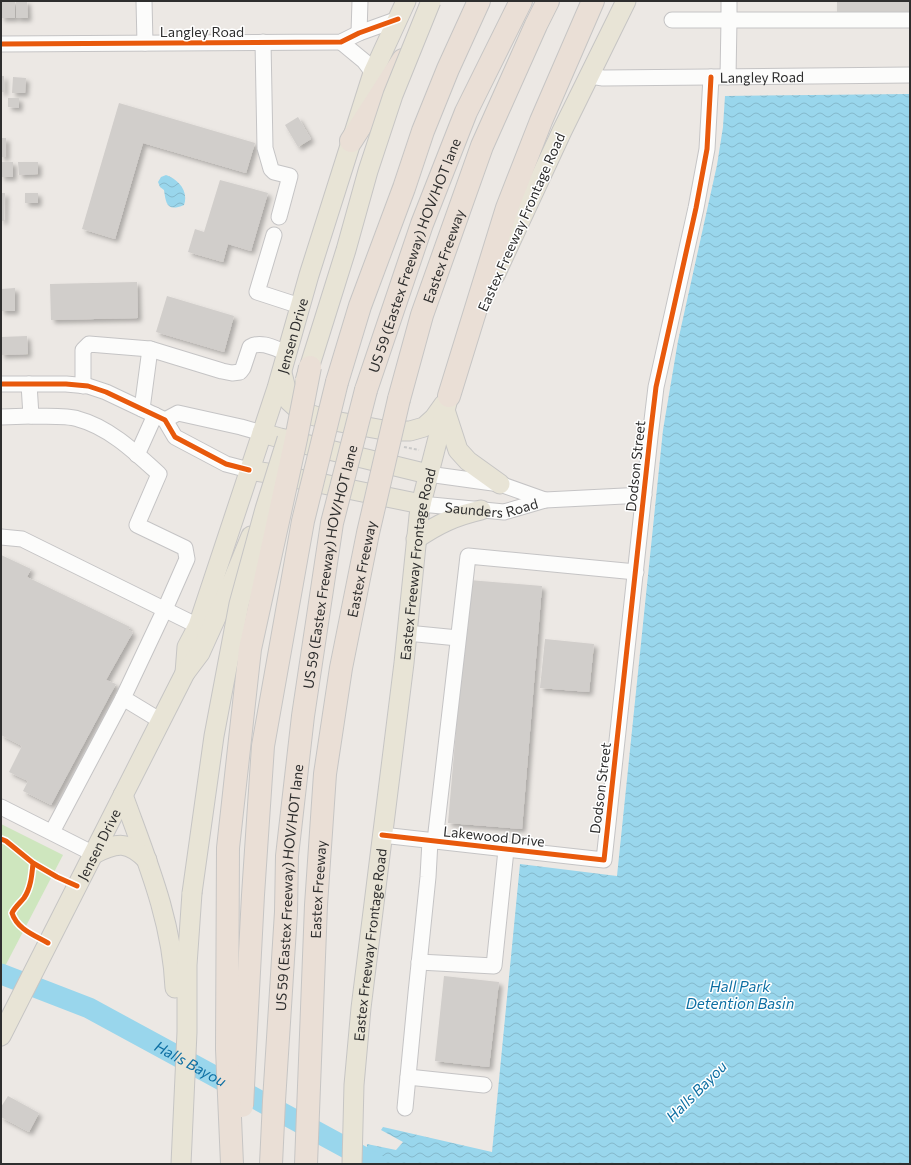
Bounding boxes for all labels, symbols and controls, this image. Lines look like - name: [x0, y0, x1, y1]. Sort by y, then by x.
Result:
- street label: Langley Road: [160, 23, 244, 40]
- street label: Langley Road: [720, 68, 804, 85]
- street label: Eastex Freeway Frontage Road: [474, 130, 568, 314]
- street label: US 59 (Eastex Freeway) HOV/HOT lane: [364, 136, 464, 374]
- street label: Eastex Freeway: [419, 206, 467, 304]
- street label: Jensen Drive: [273, 296, 311, 375]
- street label: Dodson Street: [622, 419, 648, 513]
- street label: US 59 (Eastex Freeway) HOV/HOT lane: [300, 444, 360, 690]
- street label: Eastex Freeway Frontage Road: [396, 466, 438, 661]
- street label: Saunders Road: [444, 494, 540, 520]
- street label: Eastex Freeway: [343, 518, 379, 618]
- street label: Dodson Street: [586, 741, 614, 835]
- street label: US 59 (Eastex Freeway) HOV/HOT lane: [271, 763, 306, 1012]
- street label: Jensen Drive: [73, 806, 123, 883]
- street label: Lakewood Drive: [442, 822, 546, 850]
- street label: Eastex Freeway: [306, 840, 329, 939]
- street label: Eastex Freeway Frontage Road: [350, 847, 389, 1042]
- water label: Hall Park Detention Basin: [686, 977, 794, 1012]
- water label: Halls Bayou: [152, 1037, 230, 1090]
- water label: Halls Bayou: [662, 1056, 731, 1125]

